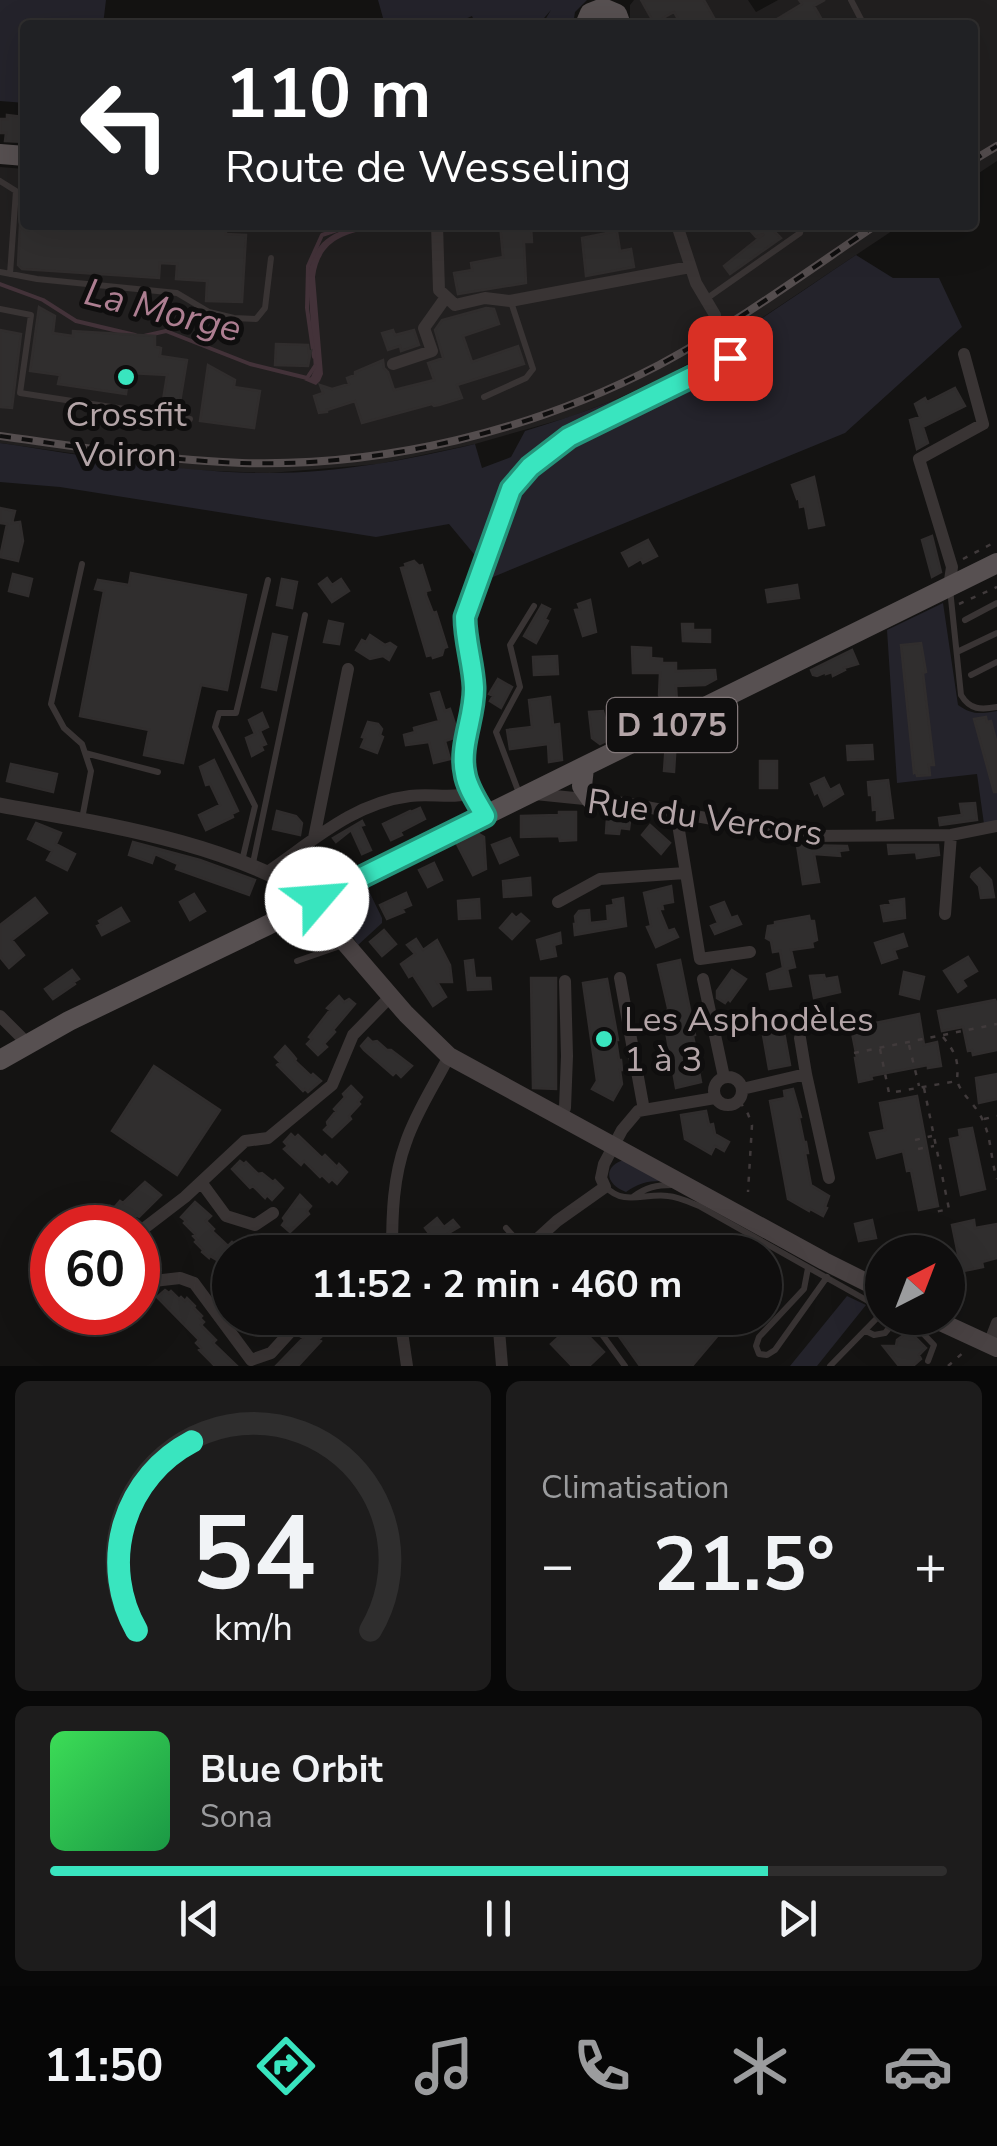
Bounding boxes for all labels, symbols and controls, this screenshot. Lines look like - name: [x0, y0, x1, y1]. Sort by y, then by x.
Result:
- text: 110 m: [225, 46, 431, 142]
- icon: left: [60, 60, 190, 190]
- text: Route de Wesseling: [225, 137, 631, 198]
- water label: La Morge: [79, 266, 247, 355]
- pin: [688, 316, 773, 401]
- icon: arrive: [703, 331, 758, 386]
- marker: Crossfit Voiron: [115, 366, 137, 388]
- place label: Crossfit Voiron: [66, 391, 187, 478]
- road number: D 1075: [607, 698, 737, 752]
- street label: Rue du Vercors: [584, 778, 826, 857]
- position arrow: [265, 847, 369, 951]
- place label: Les Asphodèles 1 à 3: [624, 996, 874, 1083]
- marker: Les Asphodèles 1 à 3: [593, 1028, 615, 1050]
- speed limit sign: 60: [30, 1205, 160, 1335]
- north arrow: [865, 1235, 965, 1335]
- map controls: [865, 1235, 965, 1335]
- text: 11:52 · 2 min · 460 m: [312, 1259, 682, 1310]
- text: Climatisation: [541, 1466, 729, 1509]
- text: 54: [191, 1483, 315, 1625]
- text: 21.5°: [653, 1514, 835, 1616]
- text: −: [541, 1528, 574, 1603]
- text: +: [914, 1528, 947, 1603]
- text: km/h: [214, 1604, 292, 1653]
- text: Blue Orbit: [200, 1744, 383, 1795]
- text: Sona: [200, 1795, 273, 1838]
- icon: previous: [172, 1891, 227, 1946]
- icon: pause: [471, 1891, 526, 1946]
- icon: next: [770, 1891, 825, 1946]
- icon: directions: [251, 2031, 321, 2101]
- icon: music: [409, 2031, 479, 2101]
- icon: phone: [567, 2031, 637, 2101]
- icon: climate: [725, 2031, 795, 2101]
- icon: car: [883, 2031, 953, 2101]
- text: 11:50: [44, 2036, 163, 2097]

